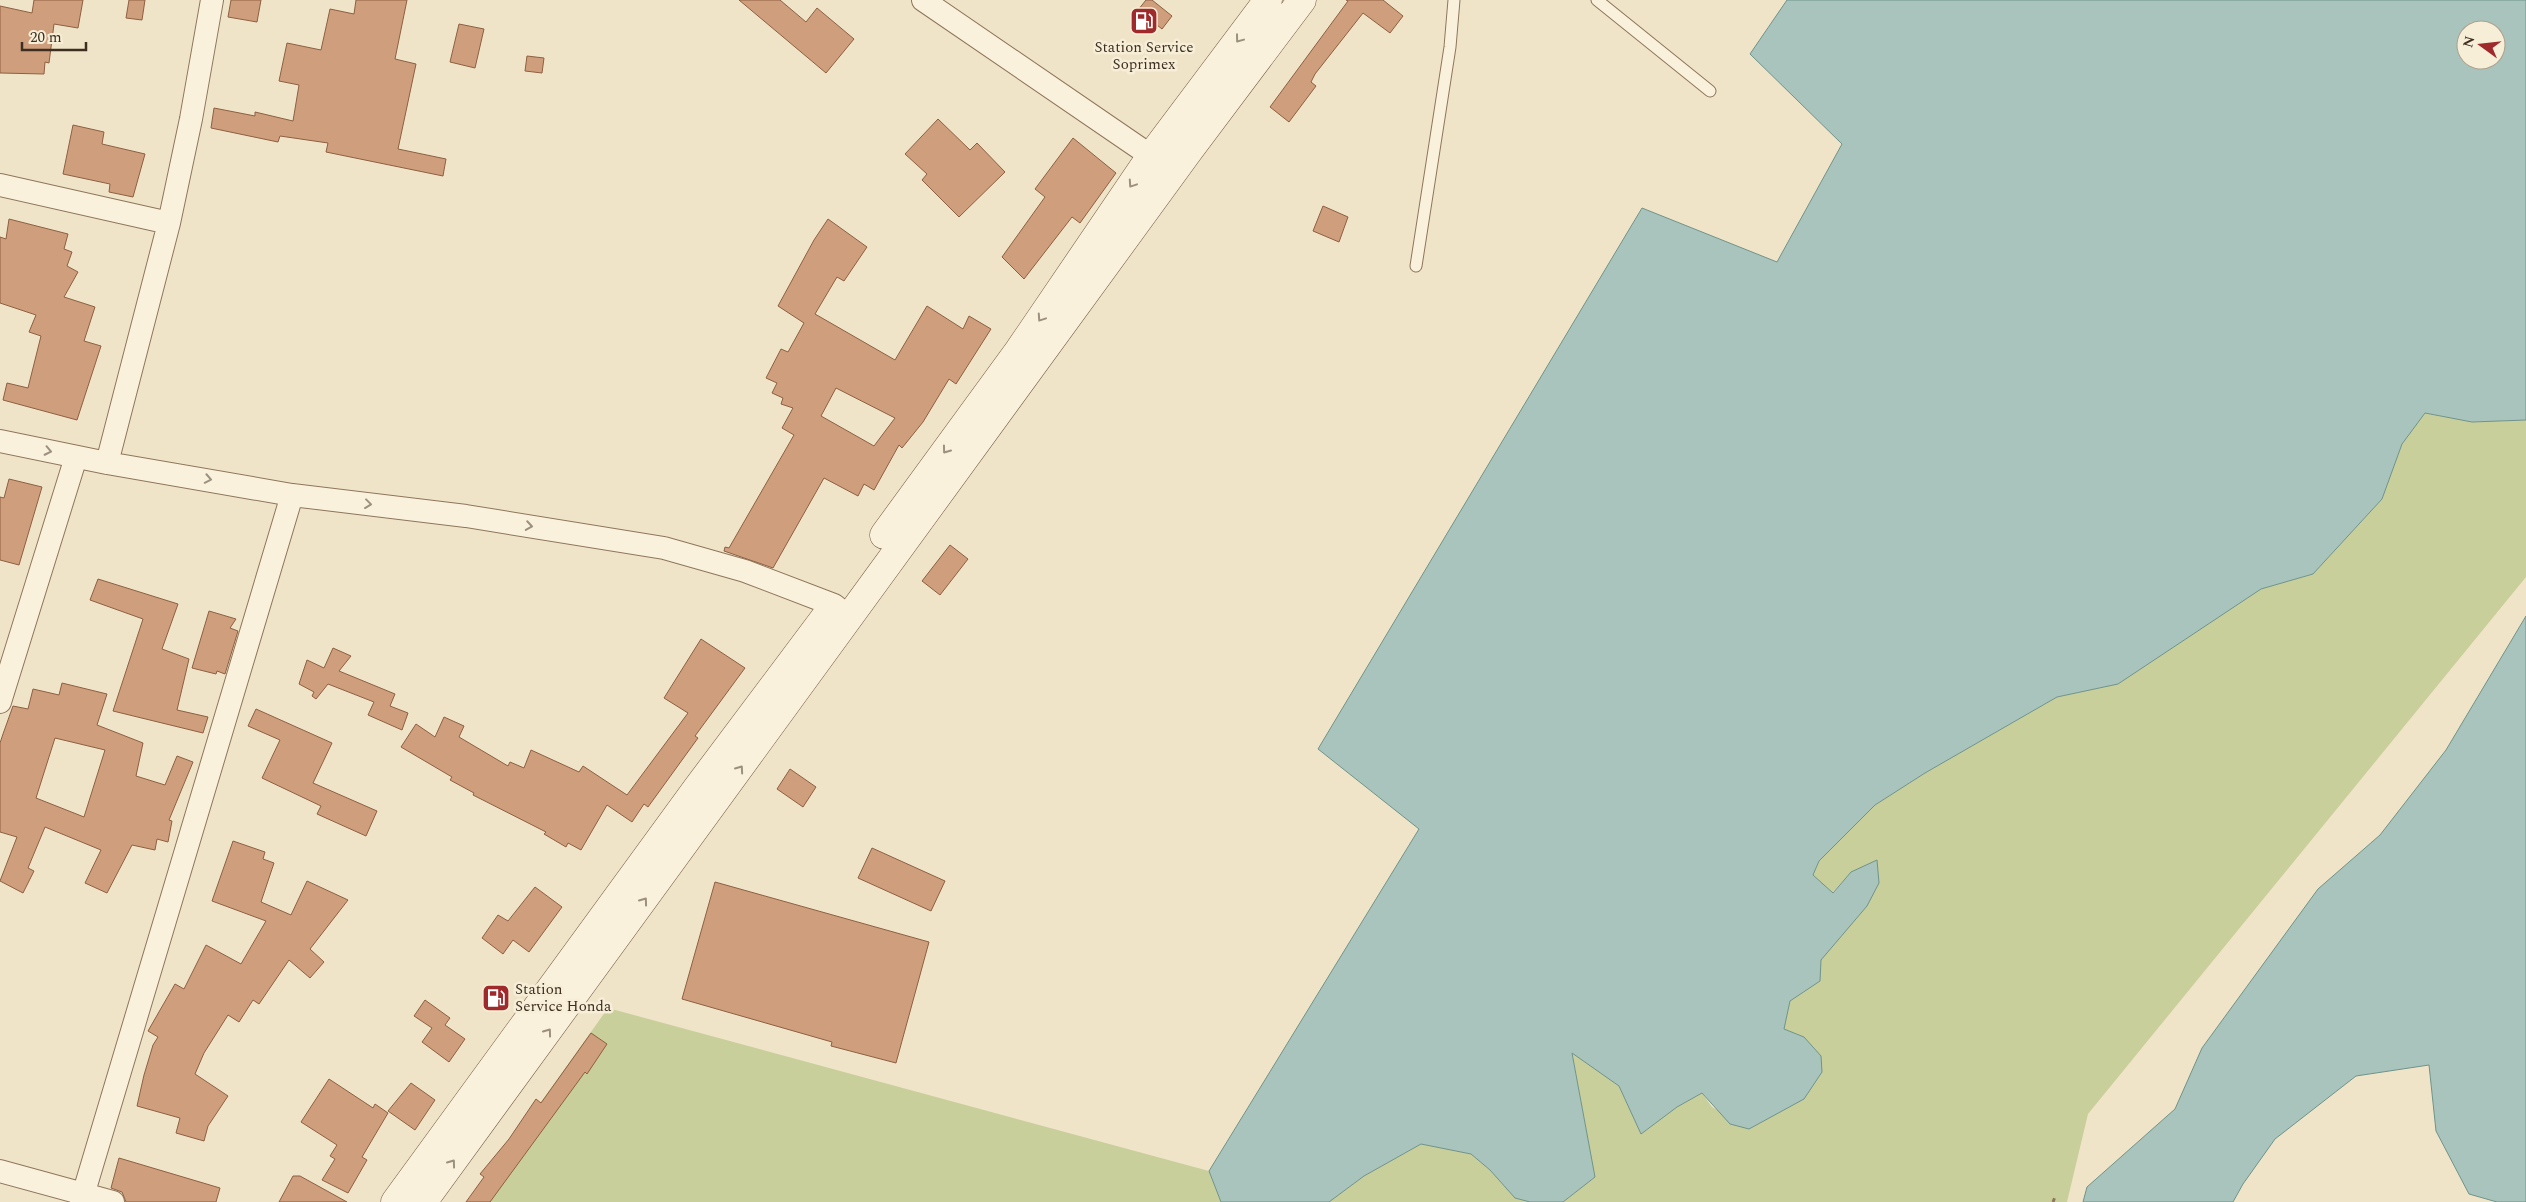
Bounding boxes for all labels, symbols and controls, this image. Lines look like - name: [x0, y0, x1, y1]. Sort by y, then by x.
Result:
- fuel station icon: Station Service Soprimex: [1129, 6, 1159, 36]
- scale bar: [22, 20, 86, 52]
- north arrow: [2456, 20, 2506, 70]
- text: 20 m: [30, 26, 62, 49]
- one-way arrow: [1236, 33, 1245, 43]
- text: N: [2457, 34, 2481, 50]
- place label: Station Service Soprimex: [1094, 36, 1194, 76]
- one-way arrow: [1129, 178, 1138, 188]
- one-way arrow: [1038, 312, 1047, 322]
- one-way arrow: [943, 444, 952, 454]
- one-way arrow: [43, 445, 52, 456]
- one-way arrow: [203, 474, 212, 484]
- one-way arrow: [365, 498, 373, 509]
- one-way arrow: [525, 521, 534, 531]
- one-way arrow: [734, 765, 743, 775]
- one-way arrow: [638, 897, 647, 906]
- place label: Station Service Honda: [515, 978, 612, 1018]
- fuel station icon: Station Service Honda: [481, 983, 511, 1013]
- one-way arrow: [542, 1028, 551, 1038]
- one-way arrow: [446, 1159, 455, 1169]

